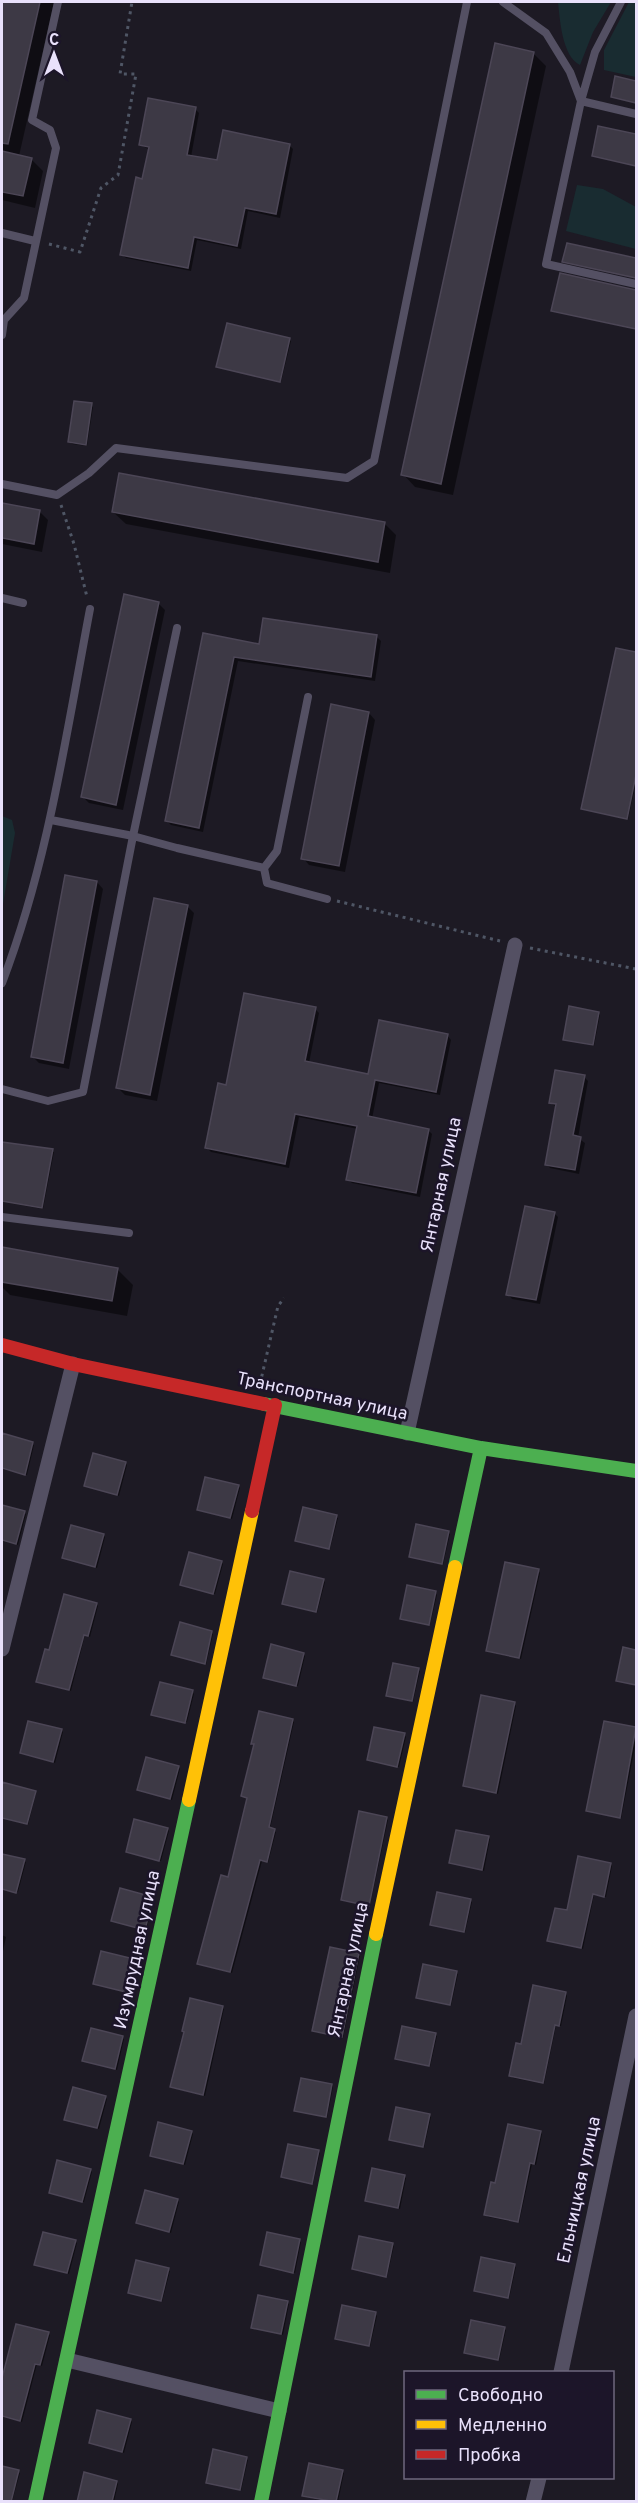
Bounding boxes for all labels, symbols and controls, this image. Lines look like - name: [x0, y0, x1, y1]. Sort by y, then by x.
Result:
- north arrow: [24, 24, 84, 84]
- text: С: [49, 31, 59, 51]
- street label: Янтарная улица: [416, 1115, 468, 1255]
- street label: Транспортная улица: [234, 1368, 410, 1426]
- street label: Изумрудная улица: [110, 1868, 166, 2032]
- street label: Янтарная улица: [323, 1900, 375, 2040]
- street label: Ельницкая улица: [553, 2114, 607, 2266]
- legend: [404, 2371, 614, 2479]
- text: Свободно: [458, 2385, 543, 2408]
- text: Медленно: [458, 2415, 547, 2438]
- text: Пробка: [458, 2445, 521, 2468]

